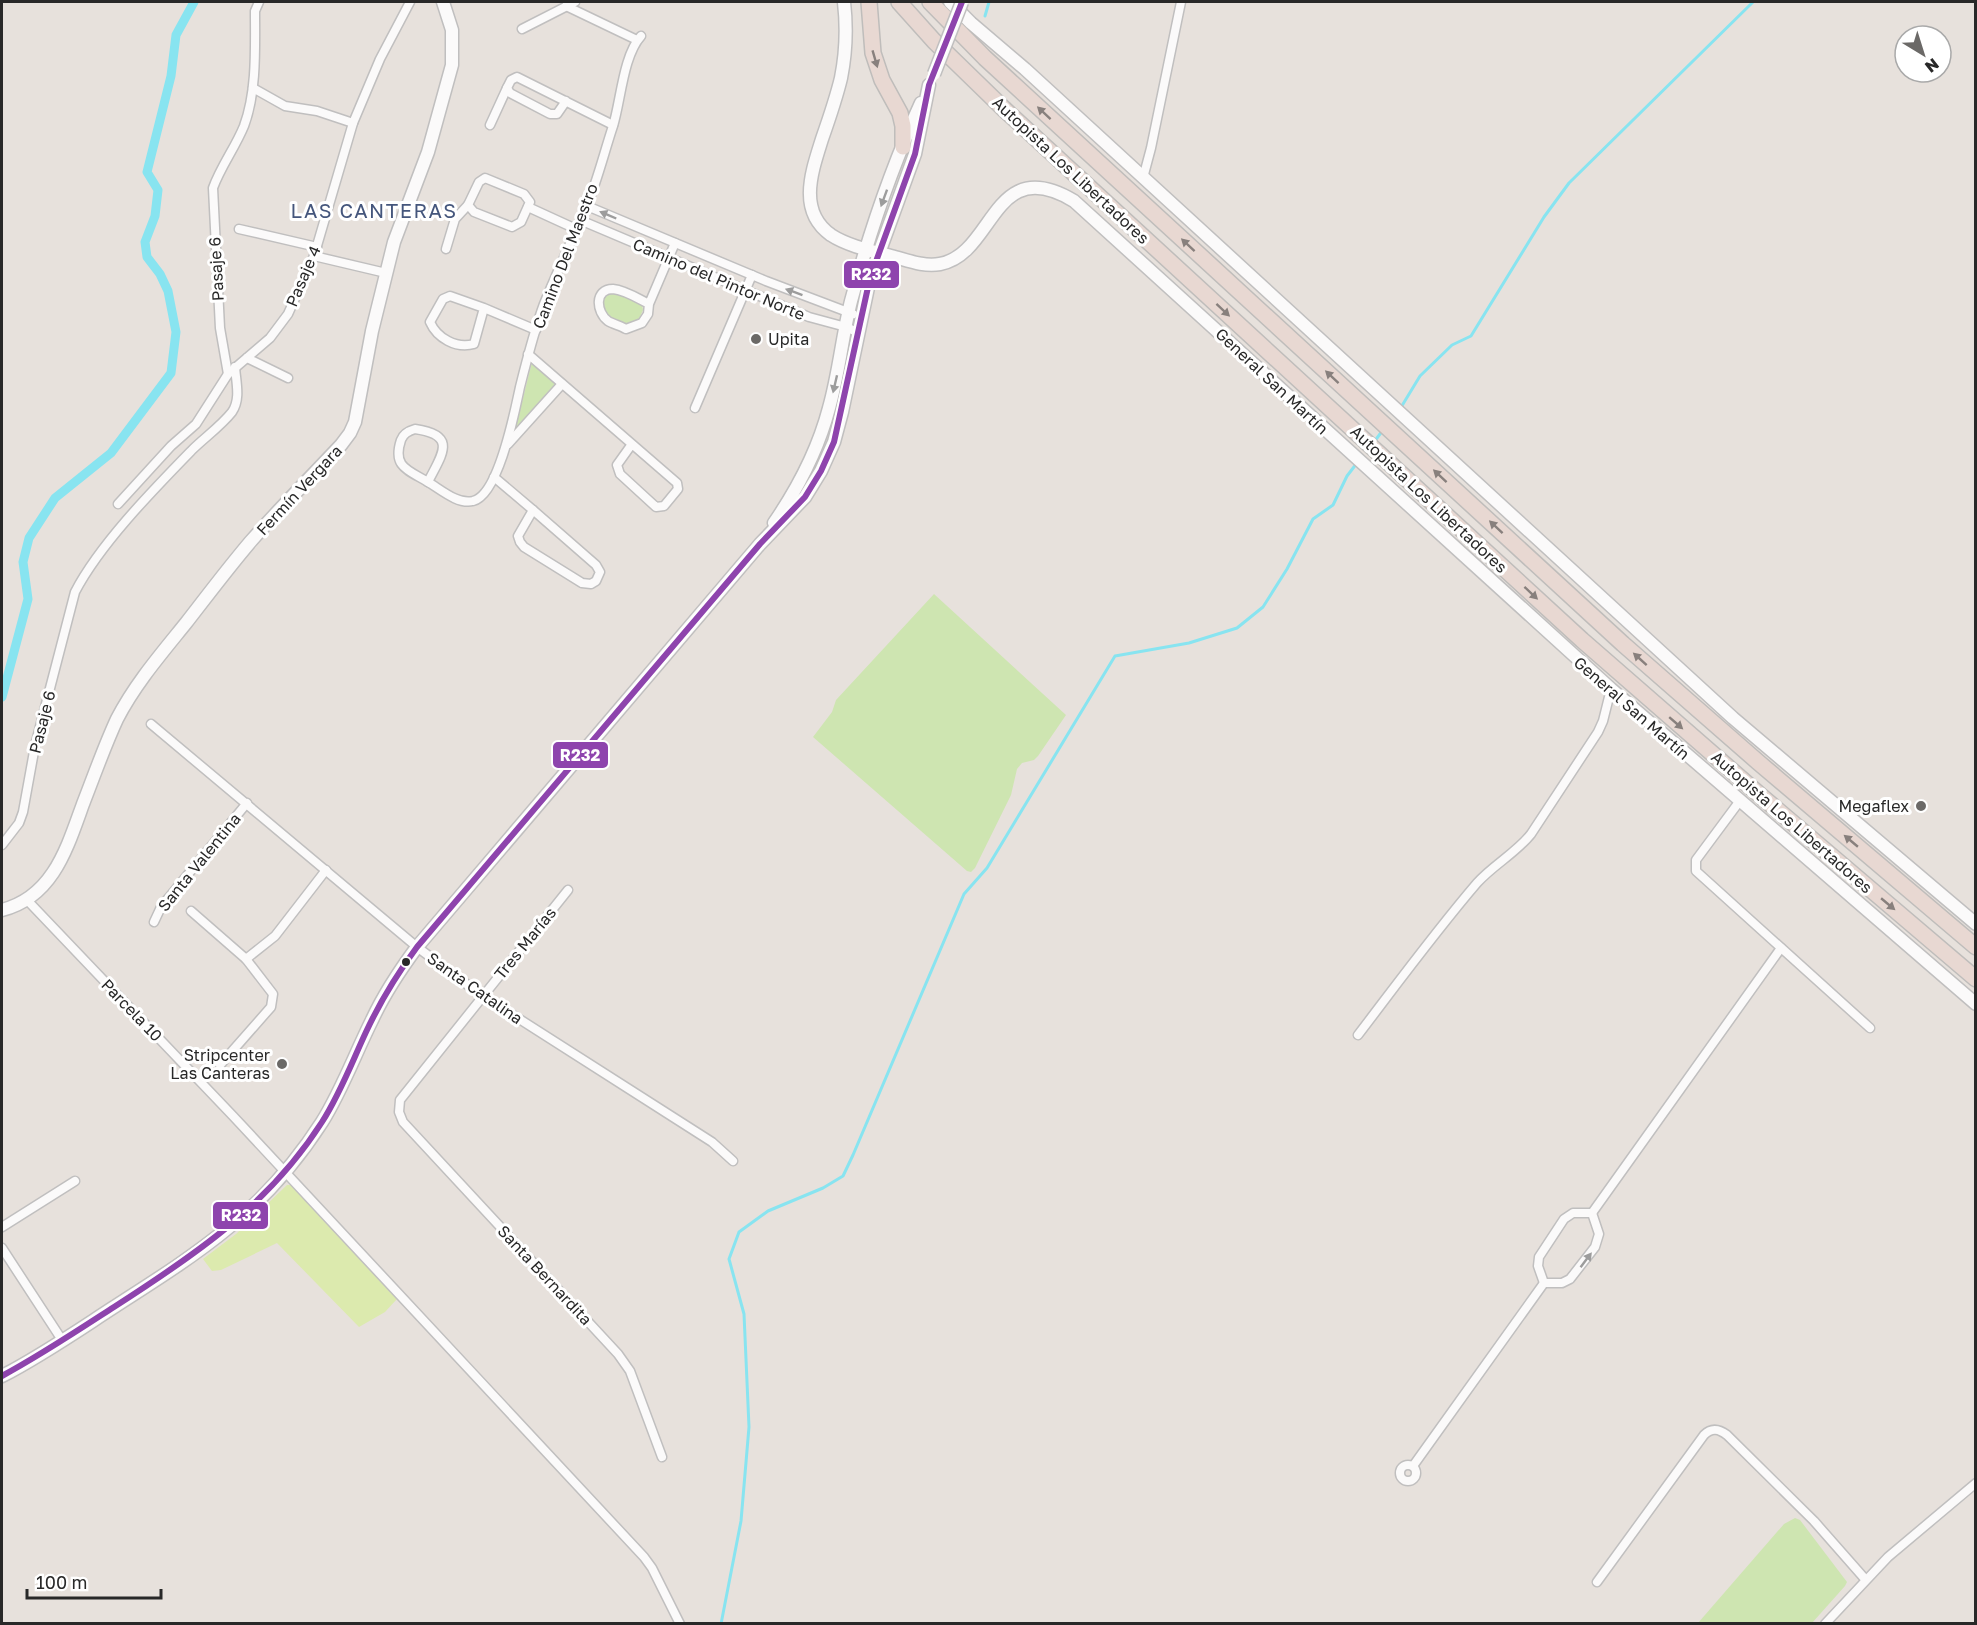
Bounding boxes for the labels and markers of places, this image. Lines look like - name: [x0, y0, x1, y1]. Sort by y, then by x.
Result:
- place label: Upita: [768, 329, 809, 349]
- marker: Upita: [749, 332, 763, 346]
- place label: Megaflex: [1839, 796, 1909, 816]
- marker: Megaflex: [1914, 799, 1928, 813]
- unlabelled marker: [400, 956, 412, 968]
- place label: Stripcenter Las Canteras: [170, 1045, 270, 1083]
- marker: Stripcenter Las Canteras: [275, 1057, 289, 1071]

